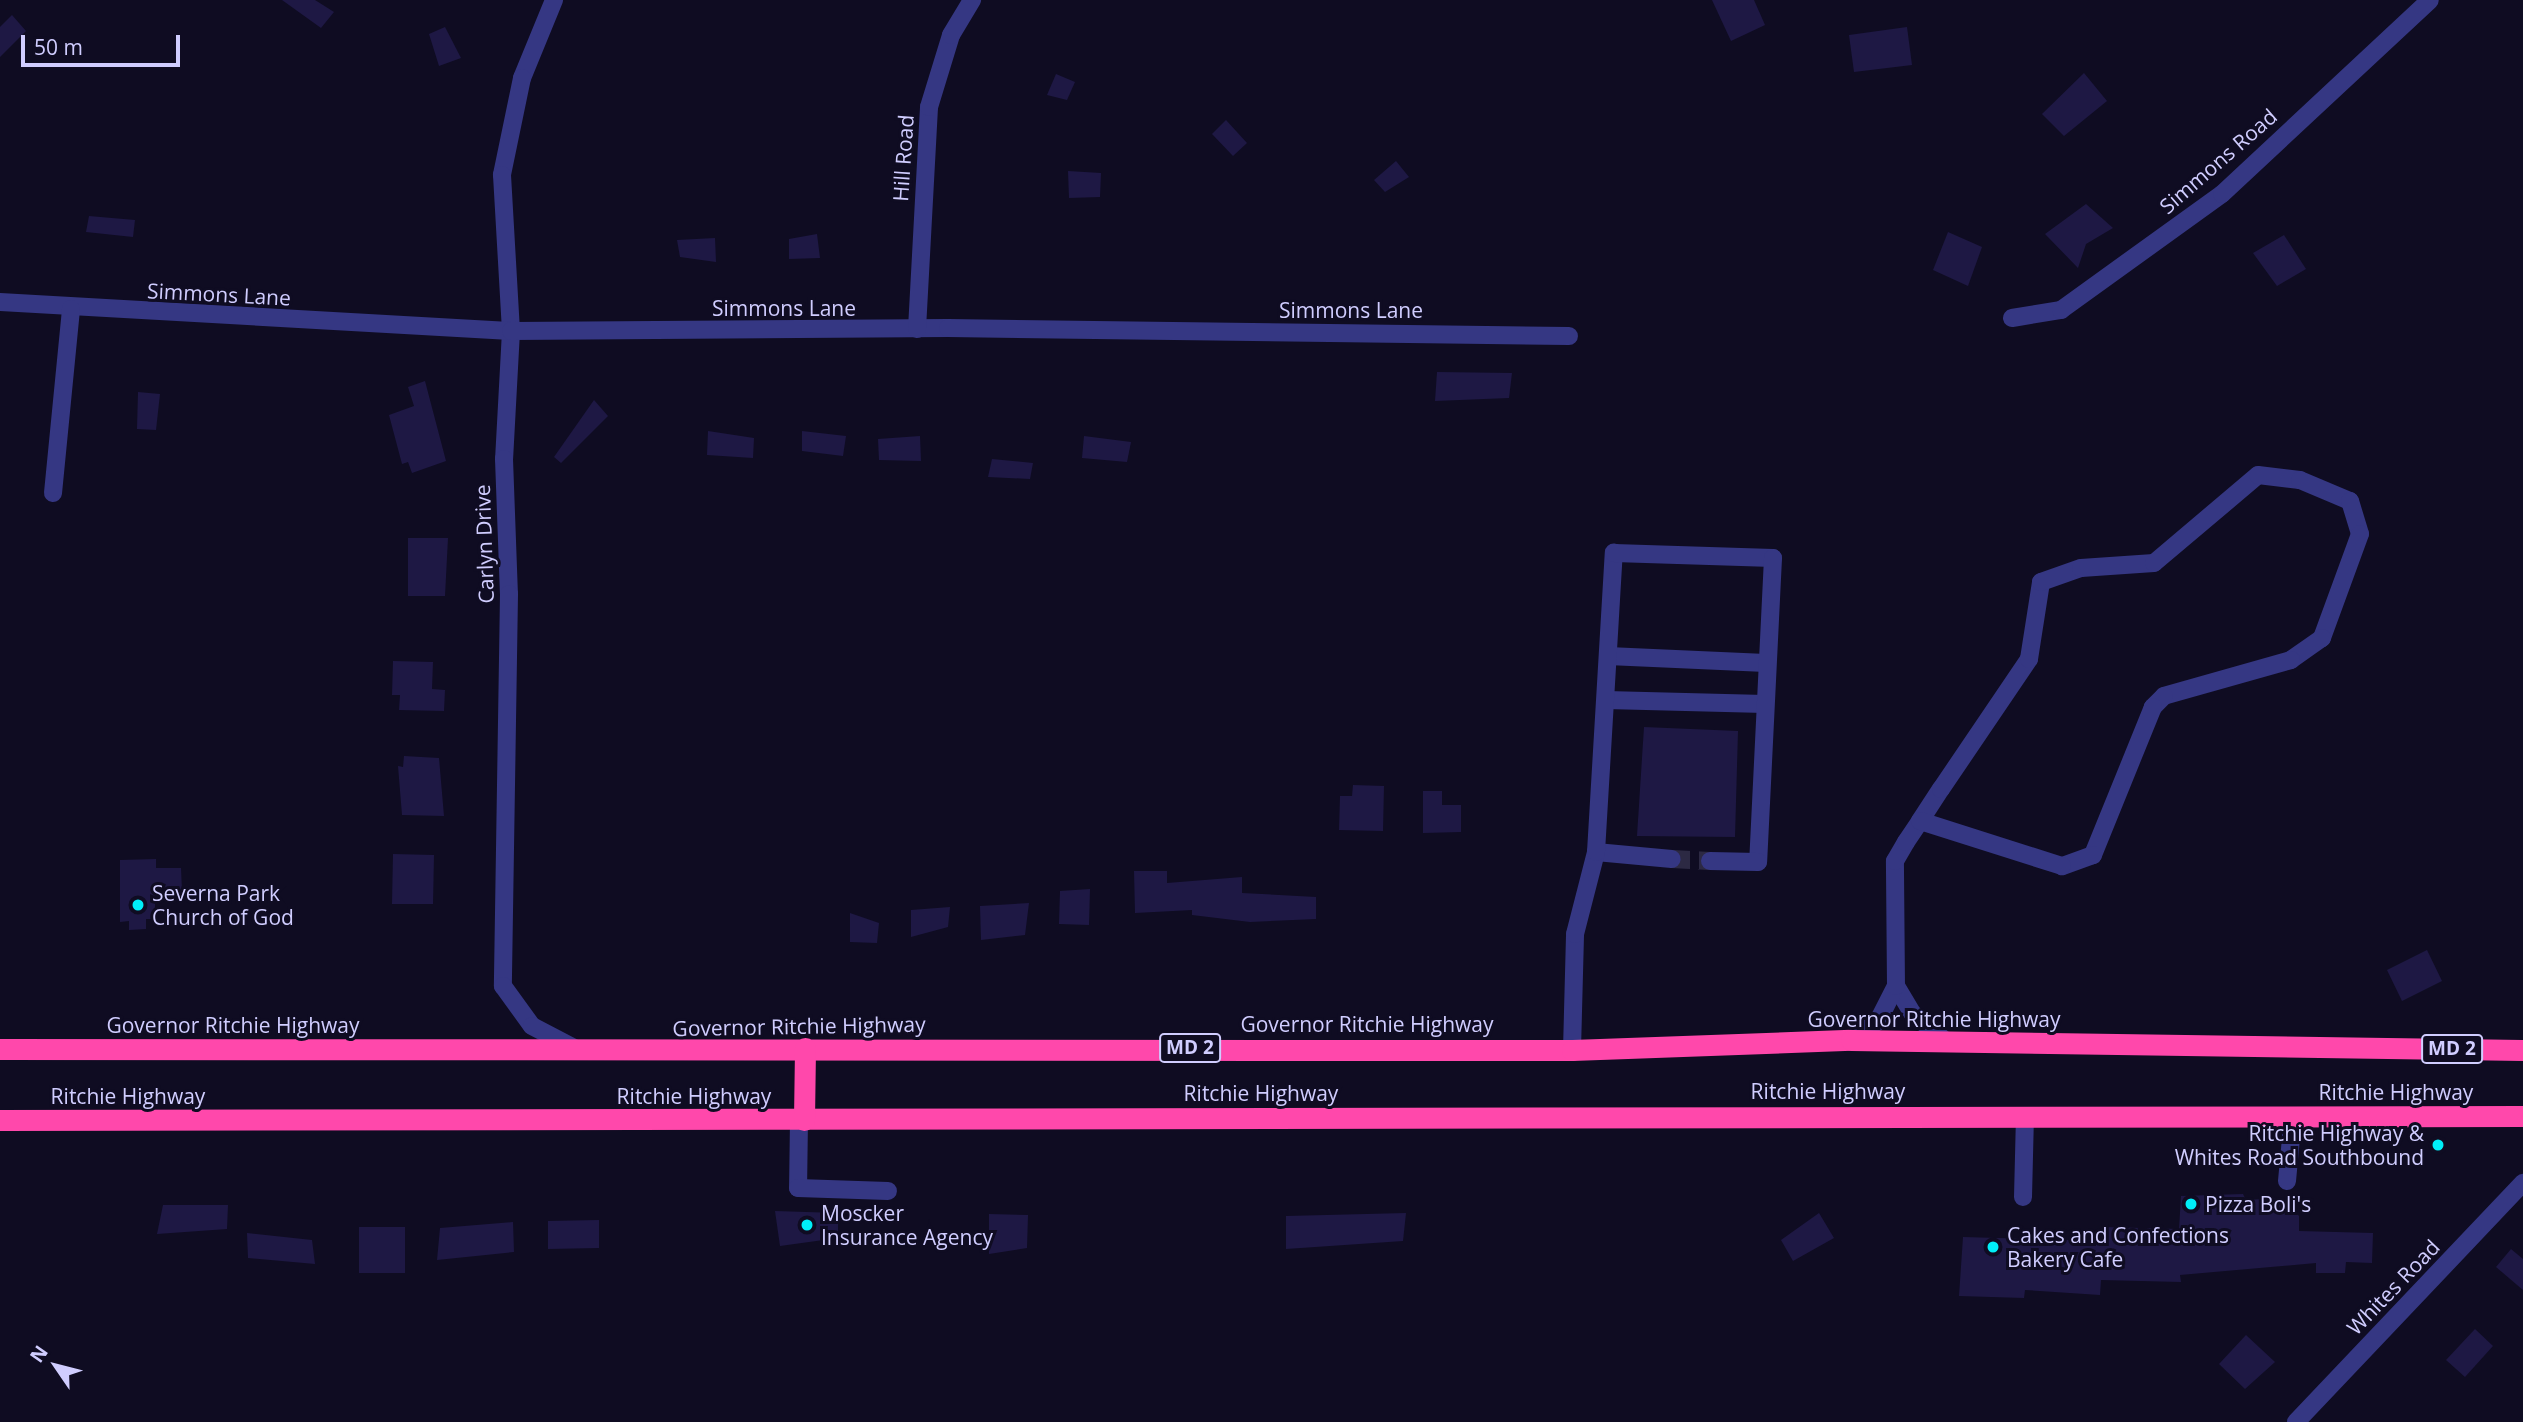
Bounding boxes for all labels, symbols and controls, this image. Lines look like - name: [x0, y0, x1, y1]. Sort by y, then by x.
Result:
- scale bar: [24, 21, 184, 65]
- text: 50 m: [34, 33, 83, 61]
- street label: Simmons Road: [2154, 103, 2282, 219]
- street label: Hill Road: [887, 114, 919, 202]
- street label: Simmons Lane: [146, 278, 292, 310]
- street label: Simmons Lane: [712, 295, 856, 321]
- street label: Simmons Lane: [1279, 297, 1423, 323]
- street label: Carlyn Drive: [469, 484, 499, 604]
- place label: Severna Park Church of God: [152, 880, 294, 930]
- marker: Severna Park Church of God: [130, 897, 146, 913]
- street label: Governor Ritchie Highway: [1807, 1006, 2061, 1032]
- street label: Governor Ritchie Highway: [672, 1011, 926, 1041]
- street label: Governor Ritchie Highway: [1240, 1011, 1494, 1037]
- street label: Governor Ritchie Highway: [106, 1012, 360, 1038]
- road number: MD 2: [1158, 1032, 1222, 1064]
- road number: MD 2: [2420, 1034, 2484, 1064]
- street label: Ritchie Highway: [1751, 1078, 1905, 1104]
- street label: Ritchie Highway: [2319, 1079, 2473, 1105]
- street label: Ritchie Highway: [1184, 1080, 1338, 1106]
- street label: Ritchie Highway: [51, 1083, 205, 1109]
- street label: Ritchie Highway: [617, 1083, 771, 1109]
- place label: Ritchie Highway & Whites Road Southbound: [2175, 1120, 2424, 1170]
- marker: Ritchie Highway & Whites Road Southbound: [2430, 1137, 2446, 1153]
- place label: Pizza Boli's: [2205, 1191, 2311, 1217]
- marker: Pizza Boli's: [2183, 1196, 2199, 1212]
- place label: Moscker Insurance Agency: [821, 1200, 993, 1250]
- marker: Moscker Insurance Agency: [799, 1217, 815, 1233]
- place label: Cakes and Confections Bakery Cafe: [2007, 1222, 2229, 1272]
- street label: Whites Road: [2341, 1234, 2445, 1340]
- marker: Cakes and Confections Bakery Cafe: [1985, 1239, 2001, 1255]
- north arrow: [21, 1331, 91, 1401]
- text: N: [24, 1340, 54, 1368]

